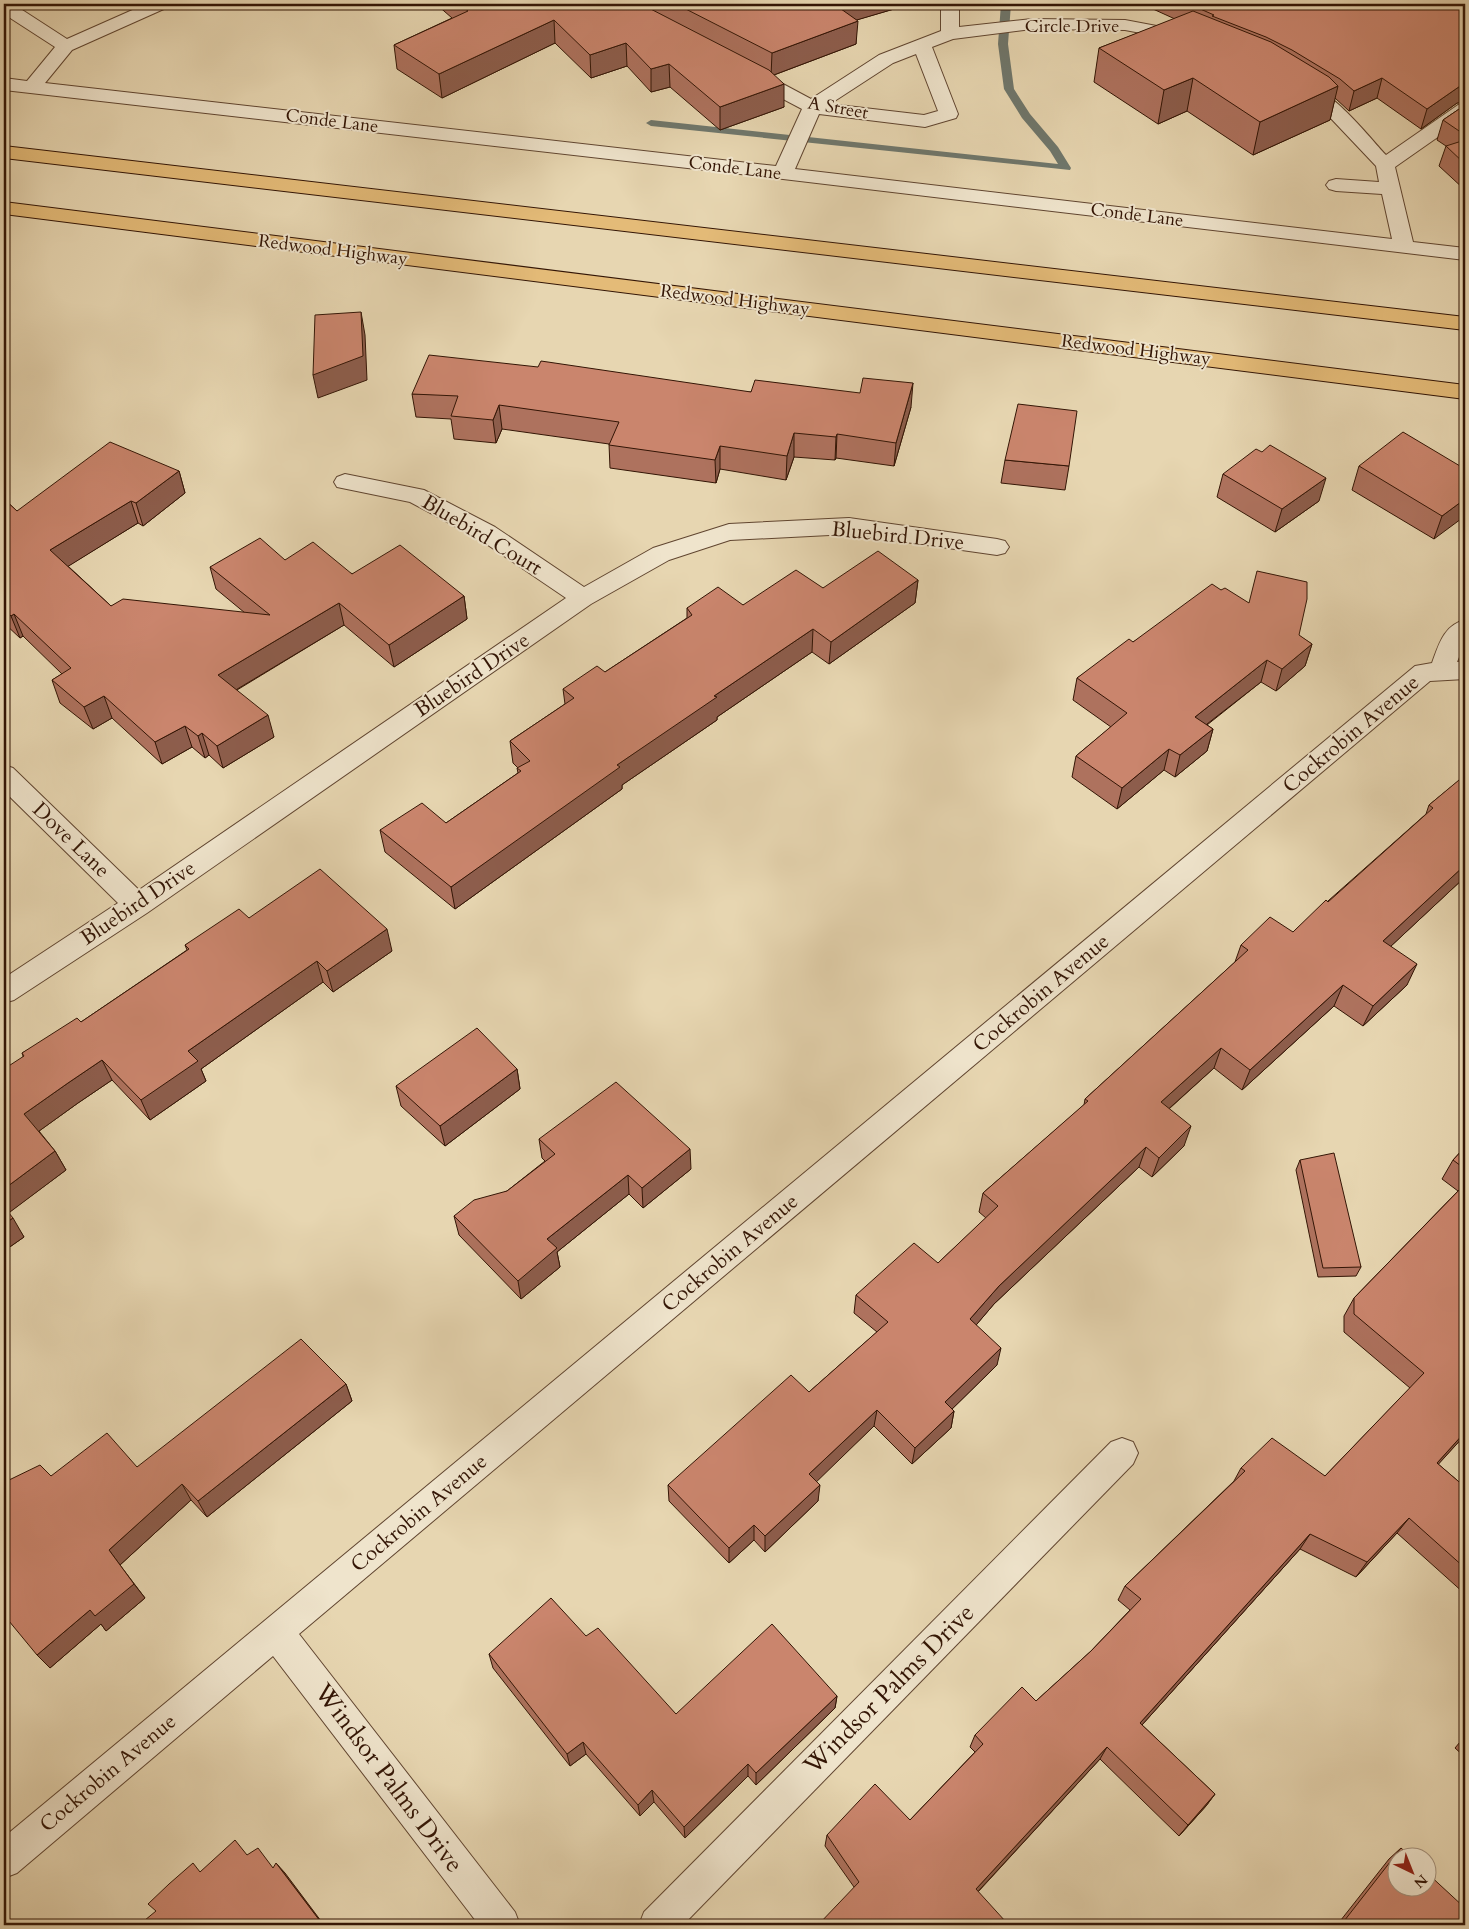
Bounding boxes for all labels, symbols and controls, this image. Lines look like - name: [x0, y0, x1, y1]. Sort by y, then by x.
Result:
- street label: Circle Drive: [1025, 14, 1119, 39]
- street label: A Street: [806, 90, 870, 126]
- street label: Conde Lane: [284, 103, 380, 139]
- street label: Conde Lane: [687, 150, 783, 186]
- street label: Conde Lane: [1089, 197, 1185, 233]
- street label: Redwood Highway: [257, 228, 410, 272]
- street label: Redwood Highway: [659, 278, 812, 322]
- street label: Redwood Highway: [1060, 328, 1213, 372]
- street label: Bluebird Court: [416, 488, 548, 583]
- street label: Bluebird Drive: [830, 515, 966, 557]
- street label: Bluebird Drive: [409, 626, 535, 724]
- street label: Cockrobin Avenue: [1277, 668, 1425, 800]
- street label: Dove Lane: [26, 796, 116, 884]
- street label: Bluebird Drive: [75, 854, 201, 952]
- street label: Cockrobin Avenue: [967, 927, 1115, 1059]
- street label: Cockrobin Avenue: [656, 1187, 804, 1319]
- street label: Cockrobin Avenue: [345, 1447, 493, 1579]
- street label: Windsor Palms Drive: [795, 1596, 982, 1783]
- street label: Windsor Palms Drive: [306, 1676, 471, 1879]
- street label: Cockrobin Avenue: [34, 1707, 182, 1839]
- north arrow: [1386, 1846, 1436, 1896]
- text: N: [1410, 1870, 1431, 1892]

